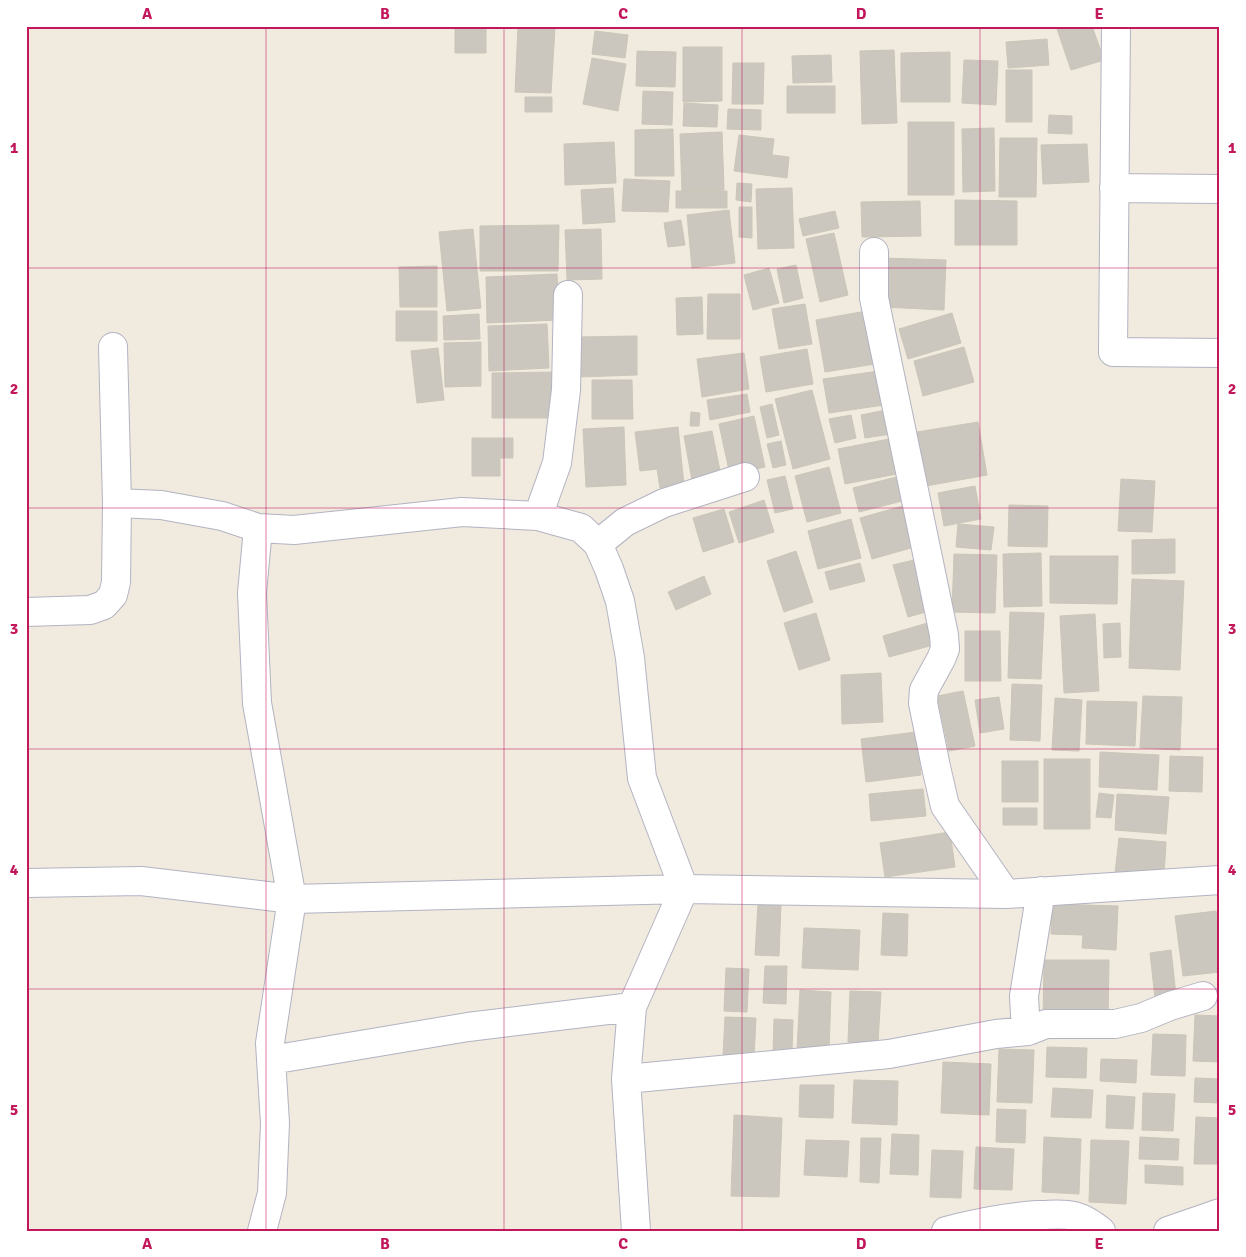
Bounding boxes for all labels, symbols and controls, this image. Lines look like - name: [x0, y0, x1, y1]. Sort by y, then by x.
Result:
- text: A: [142, 4, 153, 24]
- text: B: [380, 4, 390, 24]
- text: C: [618, 4, 628, 24]
- text: D: [856, 4, 867, 24]
- text: E: [1094, 4, 1104, 24]
- text: 1: [10, 138, 19, 158]
- text: 1: [1228, 138, 1237, 158]
- text: 2: [10, 379, 18, 399]
- text: 2: [1228, 379, 1236, 399]
- text: 3: [10, 619, 18, 639]
- text: 3: [1228, 619, 1236, 639]
- text: 4: [10, 860, 19, 880]
- text: 4: [1228, 860, 1237, 880]
- text: 5: [10, 1100, 18, 1120]
- text: 5: [1228, 1100, 1236, 1120]
- text: A: [142, 1234, 153, 1254]
- text: B: [380, 1234, 390, 1254]
- text: C: [618, 1234, 628, 1254]
- text: D: [856, 1234, 867, 1254]
- text: E: [1094, 1234, 1104, 1254]

